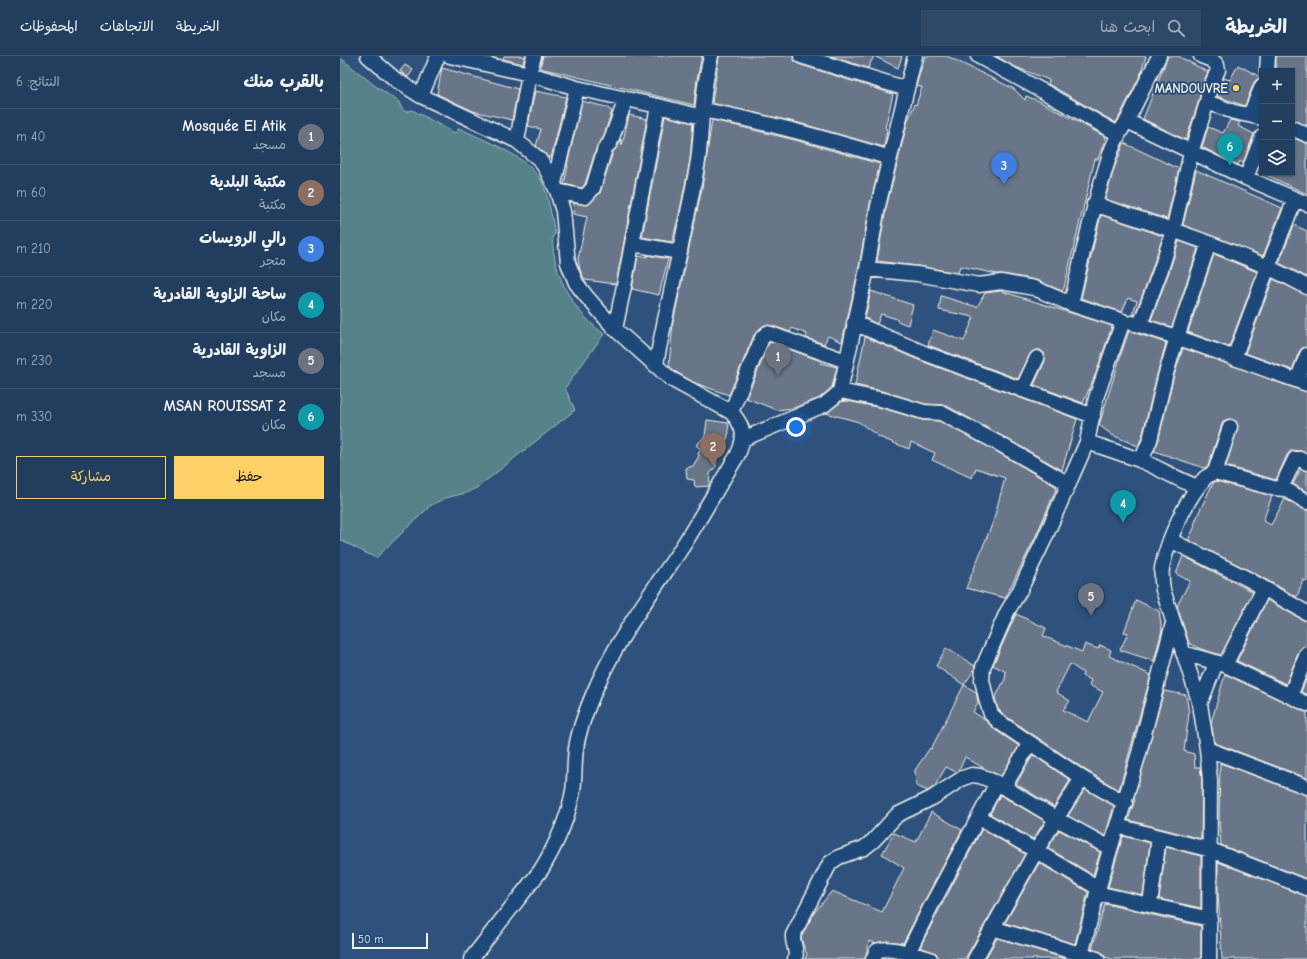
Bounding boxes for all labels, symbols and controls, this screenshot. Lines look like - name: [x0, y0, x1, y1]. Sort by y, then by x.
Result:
- search box: [921, 10, 1201, 46]
- text: الخريطة: [1225, 16, 1287, 38]
- icon: search: [1165, 17, 1187, 39]
- text: المحفوظات: [20, 18, 78, 35]
- text: الاتجاهات: [100, 18, 154, 35]
- text: الخريطة: [176, 18, 219, 35]
- text: ابحث هنا: [1100, 18, 1155, 36]
- map controls: [1259, 68, 1295, 176]
- button: +: [1259, 68, 1295, 104]
- text: بالقرب منك: [243, 72, 324, 91]
- text: النتائج: 6: [16, 74, 60, 89]
- place label: MANDOUVRE: [1154, 81, 1228, 96]
- marker: MANDOUVRE: [1231, 83, 1241, 93]
- button: −: [1259, 104, 1295, 140]
- text: Mosquée El Atik: [182, 117, 286, 135]
- text: 40 m: [16, 129, 45, 144]
- text: 1: [308, 129, 314, 144]
- pin: 6: [1217, 133, 1243, 166]
- text: مسجد: [253, 137, 286, 152]
- button: layers: [1259, 140, 1295, 176]
- pin: 3: [991, 152, 1017, 185]
- text: مكتبة البلدية: [210, 173, 286, 191]
- text: 60 m: [16, 185, 46, 200]
- text: 2: [308, 185, 314, 200]
- text: مكتبة: [259, 197, 286, 212]
- text: رالي الرويسات: [199, 229, 286, 247]
- text: 210 m: [16, 241, 51, 256]
- text: 3: [308, 241, 314, 256]
- text: متجر: [261, 253, 286, 268]
- text: ساحة الزاوية القادرية: [153, 285, 286, 303]
- text: 220 m: [16, 297, 53, 312]
- text: 4: [308, 297, 314, 312]
- text: مكان: [262, 309, 286, 324]
- text: الزاوية القادرية: [193, 341, 286, 359]
- pin: 1: [765, 343, 791, 376]
- text: 230 m: [16, 353, 52, 368]
- text: 5: [308, 353, 314, 368]
- text: مسجد: [253, 365, 286, 380]
- text: MSAN ROUISSAT 2: [164, 397, 286, 415]
- text: 330 m: [16, 409, 52, 424]
- text: 6: [308, 409, 314, 424]
- text: مكان: [262, 417, 286, 432]
- your location: [786, 417, 806, 437]
- pin: 2: [700, 433, 726, 466]
- button: مشاركة: [16, 456, 166, 499]
- button: حفظ: [174, 456, 324, 499]
- pin: 4: [1110, 490, 1136, 523]
- pin: 5: [1078, 583, 1104, 616]
- scale bar: [352, 931, 428, 950]
- text: 50 m: [358, 933, 383, 946]

